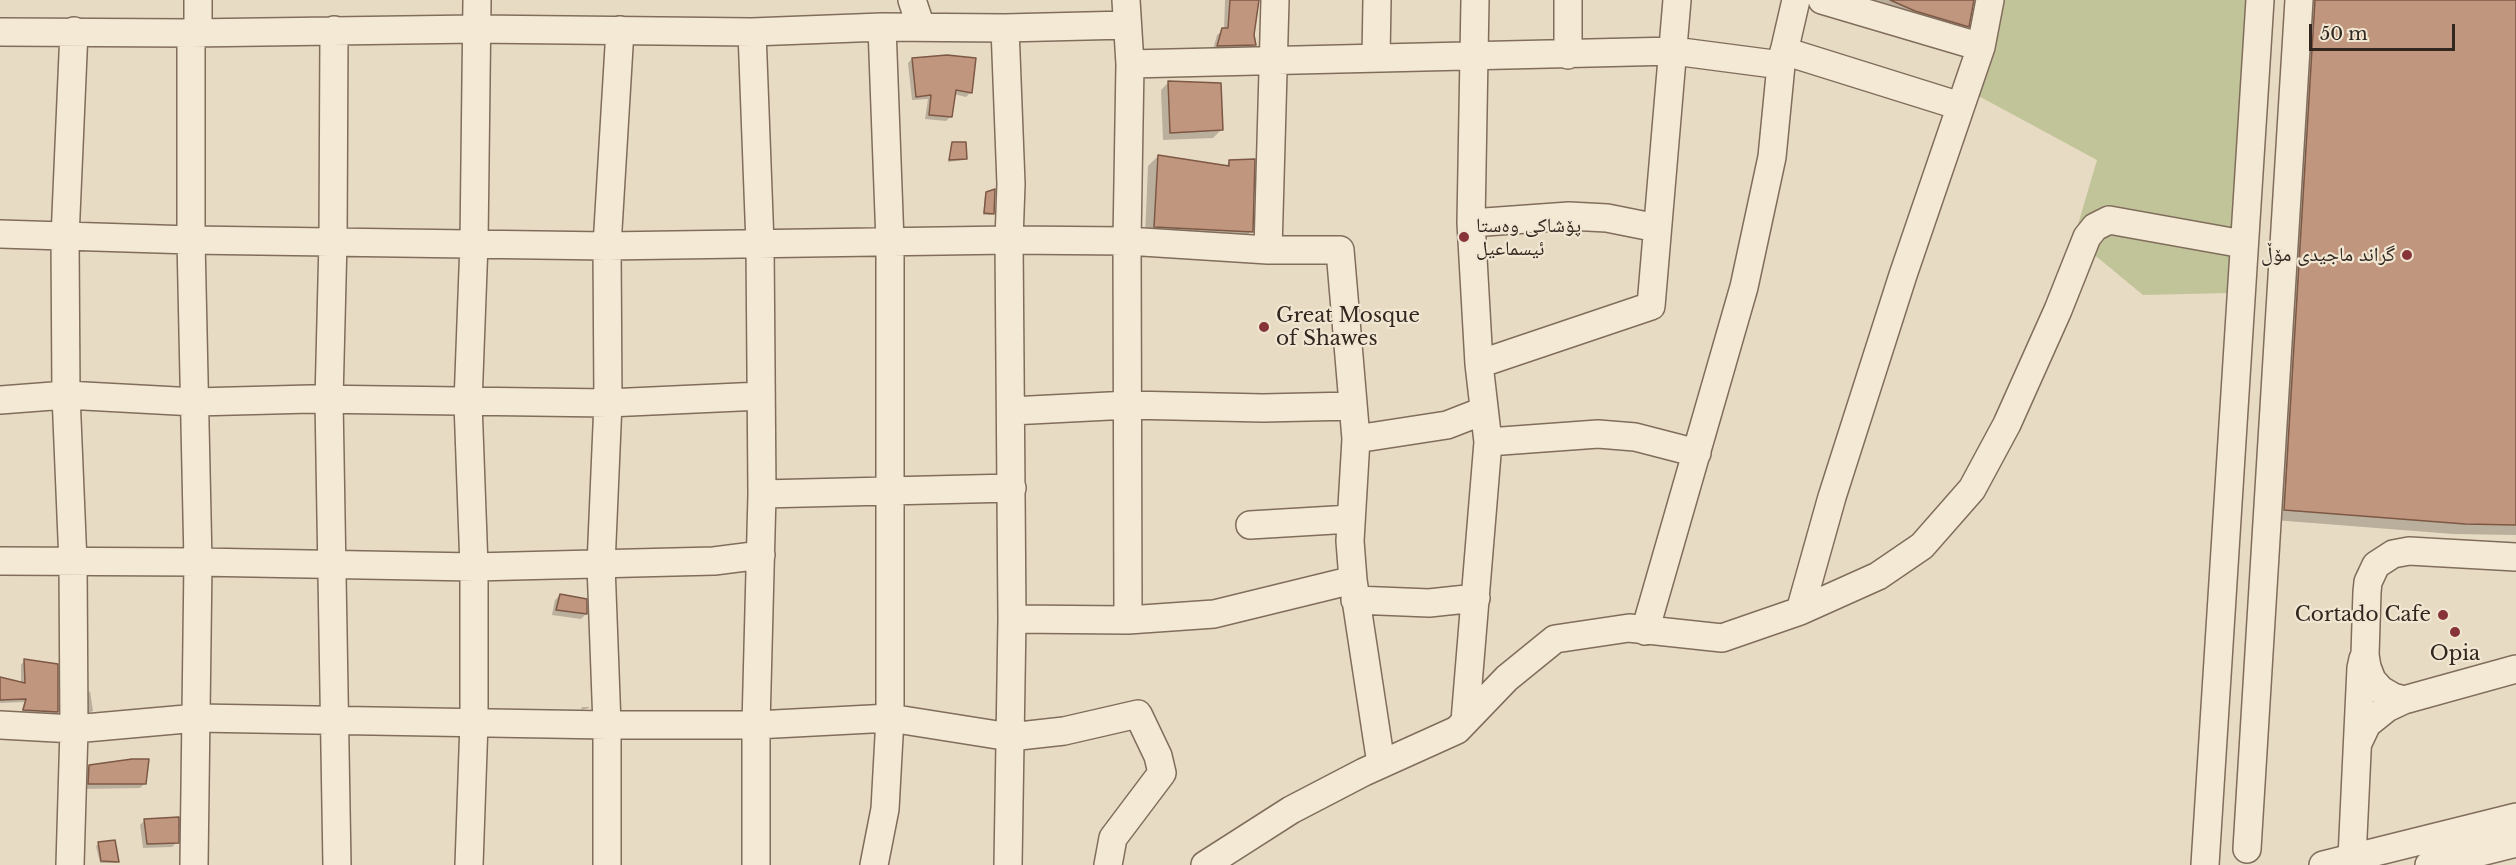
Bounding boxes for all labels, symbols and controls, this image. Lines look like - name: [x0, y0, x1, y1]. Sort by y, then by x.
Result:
- scale bar: [2312, 12, 2458, 50]
- text: 50 m: [2320, 23, 2368, 45]
- place label: پۆشاکی وەستا ئیسماعیل: [1476, 214, 1581, 261]
- marker: پۆشاکی وەستا ئیسماعیل: [1457, 230, 1471, 244]
- place label: گراند ماجیدی مۆڵ: [2261, 243, 2395, 267]
- marker: گراند ماجیدی مۆڵ: [2400, 248, 2414, 262]
- place label: Great Mosque of Shawes: [1276, 304, 1420, 351]
- marker: Great Mosque of Shawes: [1257, 320, 1271, 334]
- place label: Cortado Cafe: [2295, 603, 2431, 627]
- marker: Cortado Cafe: [2436, 608, 2450, 622]
- marker: Opia: [2448, 625, 2462, 639]
- place label: Opia: [2430, 642, 2480, 666]

